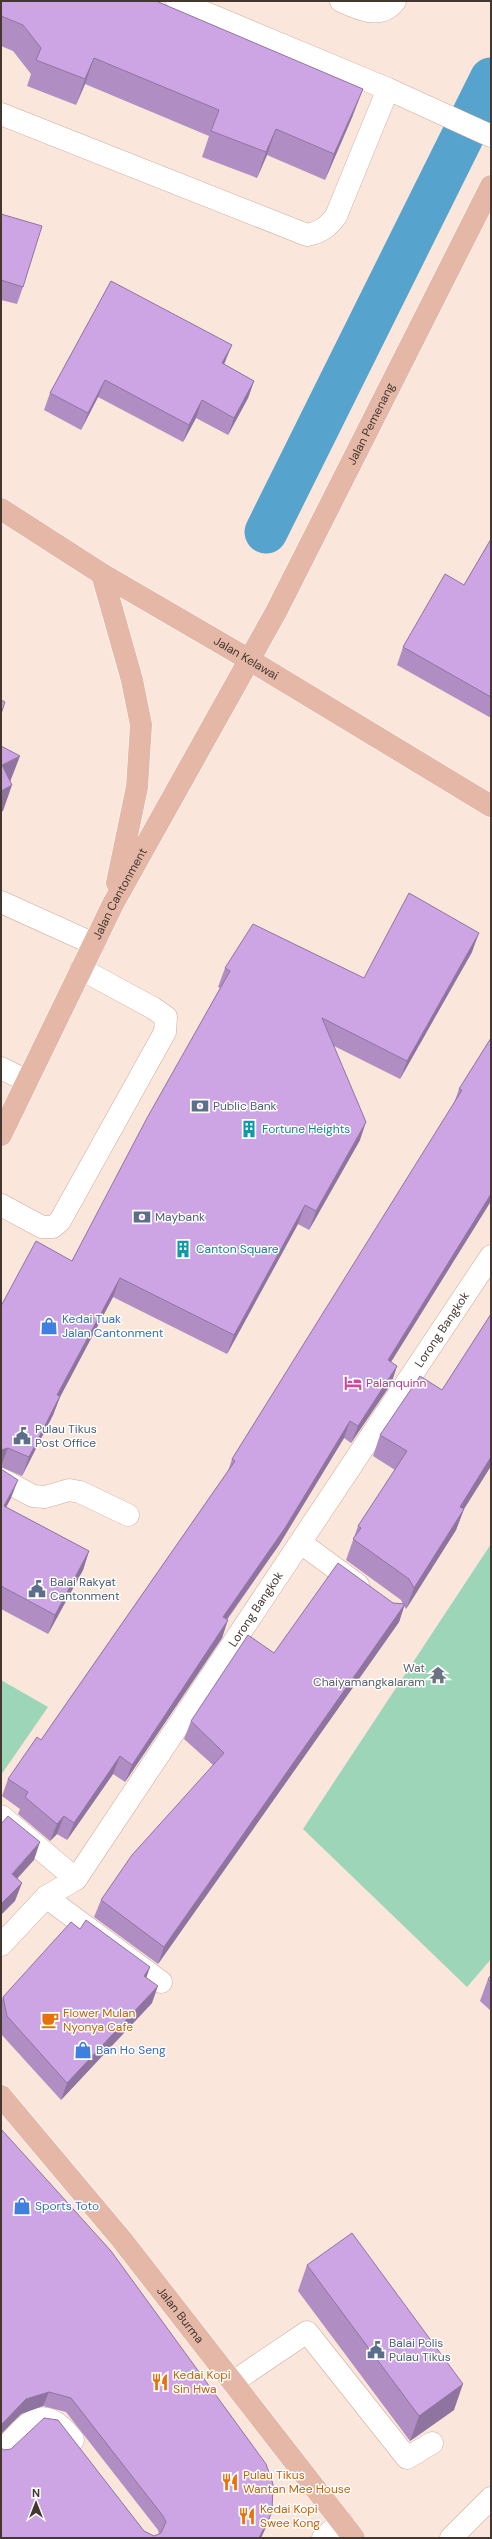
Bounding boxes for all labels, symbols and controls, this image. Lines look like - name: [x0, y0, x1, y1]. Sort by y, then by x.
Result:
- street label: Jalan Pemenang: [344, 380, 399, 467]
- street label: Jalan Kelawai: [211, 633, 282, 684]
- street label: Jalan Cantonment: [89, 845, 151, 942]
- bank icon: Public Bank: [190, 1096, 210, 1116]
- place label: Public Bank: [213, 1098, 277, 1114]
- building icon: Fortune Heights: [239, 1119, 259, 1139]
- place label: Fortune Heights: [262, 1121, 350, 1137]
- bank icon: Maybank: [132, 1207, 152, 1227]
- place label: Maybank: [155, 1209, 205, 1225]
- building icon: Canton Square: [173, 1239, 193, 1259]
- place label: Canton Square: [196, 1241, 279, 1257]
- street label: Lorong Bangkok: [411, 1289, 473, 1370]
- place label: Kedai Tuak Jalan Cantonment: [62, 1311, 164, 1341]
- shop icon: Kedai Tuak Jalan Cantonment: [39, 1316, 59, 1336]
- hotel icon: Palanquinn: [343, 1373, 363, 1393]
- place label: Palanquinn: [366, 1375, 426, 1391]
- place label: Pulau Tikus Post Office: [35, 1421, 97, 1451]
- public building icon: Pulau Tikus Post Office: [12, 1426, 32, 1446]
- street label: Lorong Bangkok: [225, 1568, 287, 1650]
- place label: Balai Rakyat Cantonment: [50, 1574, 120, 1604]
- public building icon: Balai Rakyat Cantonment: [27, 1579, 47, 1599]
- place label: Wat Chaiyamangkalaram: [313, 1660, 425, 1690]
- temple icon: Wat Chaiyamangkalaram: [428, 1665, 448, 1685]
- place label: Flower Mulan Nyonya Cafe: [63, 2005, 136, 2035]
- cafe icon: Flower Mulan Nyonya Cafe: [40, 2010, 60, 2030]
- shop icon: Ban Ho Seng: [73, 2040, 93, 2060]
- place label: Ban Ho Seng: [96, 2042, 166, 2058]
- shop icon: Sports Toto: [12, 2196, 32, 2216]
- place label: Sports Toto: [35, 2198, 99, 2214]
- street label: Jalan Burma: [153, 2283, 207, 2347]
- place label: Balai Polis Pulau Tikus: [389, 2335, 451, 2365]
- public building icon: Balai Polis Pulau Tikus: [366, 2340, 386, 2360]
- place label: Kedai Kopi Sin Hwa: [173, 2367, 231, 2397]
- restaurant icon: Kedai Kopi Sin Hwa: [150, 2372, 170, 2392]
- place label: Pulau Tikus Wantan Mee House: [243, 2467, 351, 2497]
- restaurant icon: Pulau Tikus Wantan Mee House: [220, 2472, 240, 2492]
- north arrow: [16, 2483, 56, 2523]
- text: N: [32, 2486, 40, 2500]
- place label: Kedai Kopi Swee Kong: [260, 2501, 320, 2531]
- restaurant icon: Kedai Kopi Swee Kong: [237, 2506, 257, 2526]

